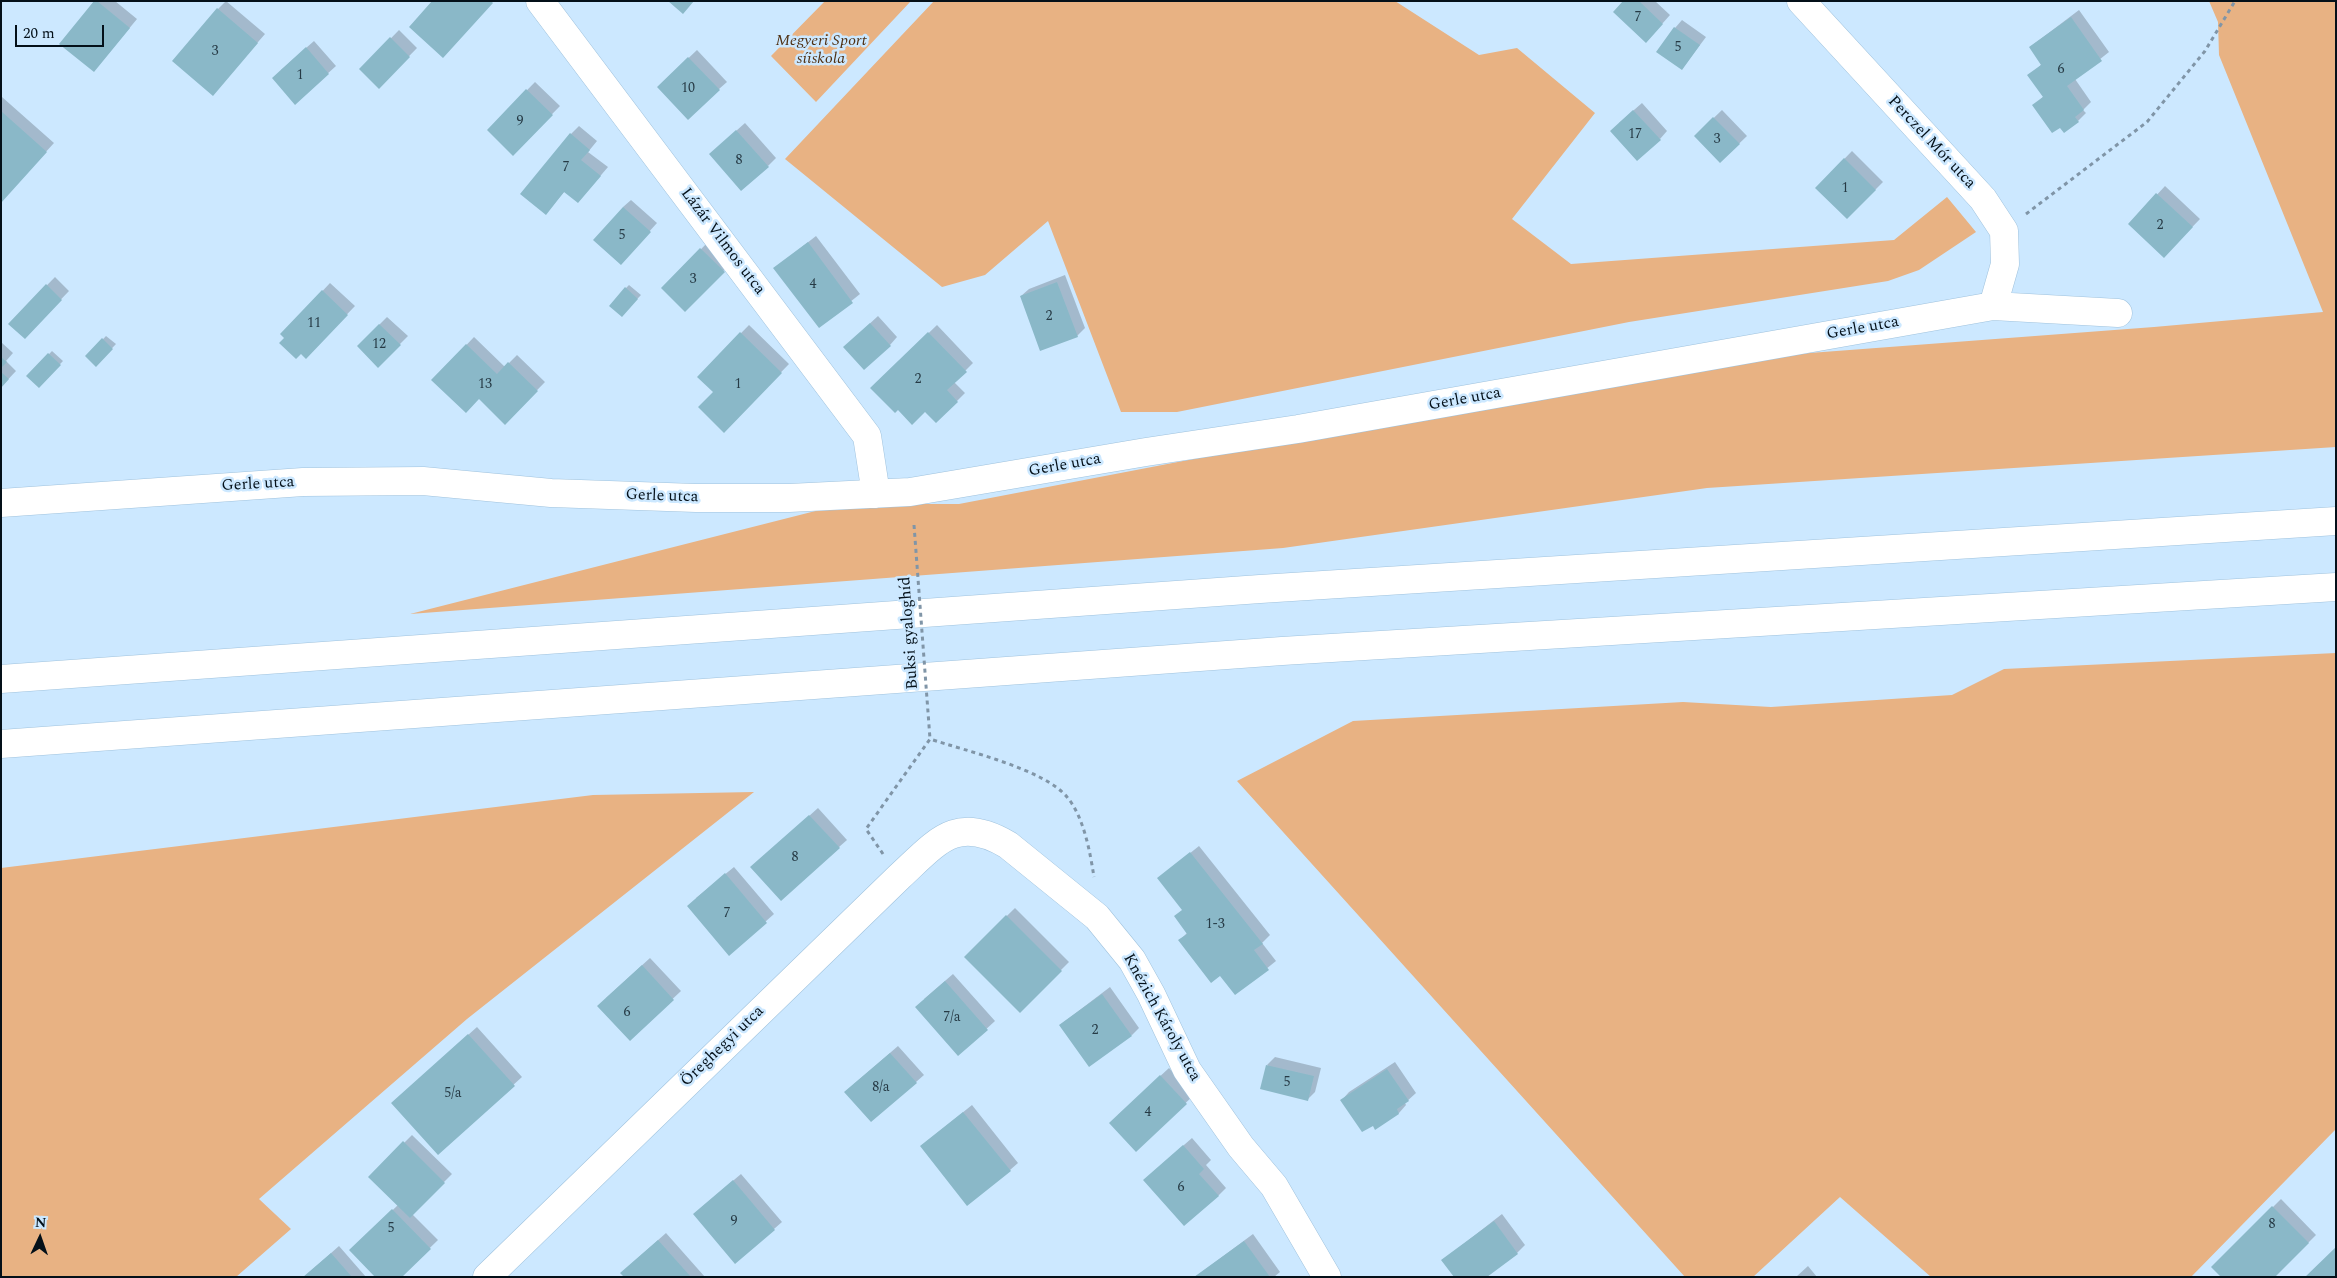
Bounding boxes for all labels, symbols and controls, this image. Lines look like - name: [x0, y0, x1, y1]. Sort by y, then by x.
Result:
- house number: 7: [1635, 10, 1641, 26]
- scale bar: [18, 15, 106, 47]
- text: 20 m: [23, 22, 55, 45]
- park label: Megyeri Sport síiskola: [775, 32, 867, 70]
- house number: 5: [1675, 40, 1681, 56]
- house number: 3: [212, 44, 218, 60]
- house number: 6: [2058, 62, 2064, 78]
- house number: 1: [297, 68, 303, 84]
- house number: 10: [681, 81, 695, 97]
- street label: Perczel Mór utca: [1883, 93, 1979, 193]
- house number: 9: [517, 114, 523, 130]
- house number: 17: [1628, 127, 1642, 143]
- house number: 3: [1714, 132, 1720, 148]
- house number: 8: [736, 153, 742, 169]
- house number: 7: [563, 160, 569, 176]
- house number: 1: [1842, 181, 1848, 197]
- street label: Lázár Vilmos utca: [676, 185, 768, 299]
- house number: 2: [2157, 218, 2163, 234]
- house number: 5: [619, 228, 625, 244]
- house number: 3: [690, 272, 696, 288]
- house number: 4: [810, 277, 816, 293]
- house number: 2: [1046, 309, 1052, 325]
- street label: Gerle utca: [1825, 313, 1901, 345]
- house number: 11: [307, 316, 321, 332]
- house number: 12: [372, 337, 386, 353]
- house number: 2: [915, 372, 921, 388]
- house number: 13: [478, 377, 492, 393]
- house number: 1: [735, 377, 741, 393]
- street label: Gerle utca: [1427, 384, 1503, 416]
- street label: Gerle utca: [1027, 450, 1103, 482]
- street label: Gerle utca: [221, 474, 295, 496]
- street label: Gerle utca: [625, 486, 699, 508]
- street label: Buksi gyaloghíd: [896, 576, 924, 690]
- house number: 8: [792, 850, 798, 866]
- house number: 7: [724, 906, 730, 922]
- house number: 1-3: [1205, 917, 1225, 933]
- street label: Knézich Károly utca: [1118, 951, 1204, 1085]
- street label: Öreghegyi utca: [677, 1003, 769, 1091]
- house number: 6: [624, 1005, 630, 1021]
- house number: 7/a: [943, 1010, 961, 1026]
- house number: 2: [1092, 1023, 1098, 1039]
- house number: 5: [1284, 1075, 1290, 1091]
- house number: 8/a: [872, 1080, 890, 1096]
- house number: 5/a: [444, 1086, 462, 1102]
- house number: 4: [1145, 1105, 1151, 1121]
- house number: 6: [1178, 1180, 1184, 1196]
- text: N: [35, 1212, 47, 1233]
- north arrow: [15, 1213, 65, 1263]
- house number: 9: [731, 1214, 737, 1230]
- house number: 8: [2269, 1217, 2275, 1233]
- house number: 5: [388, 1221, 394, 1237]

